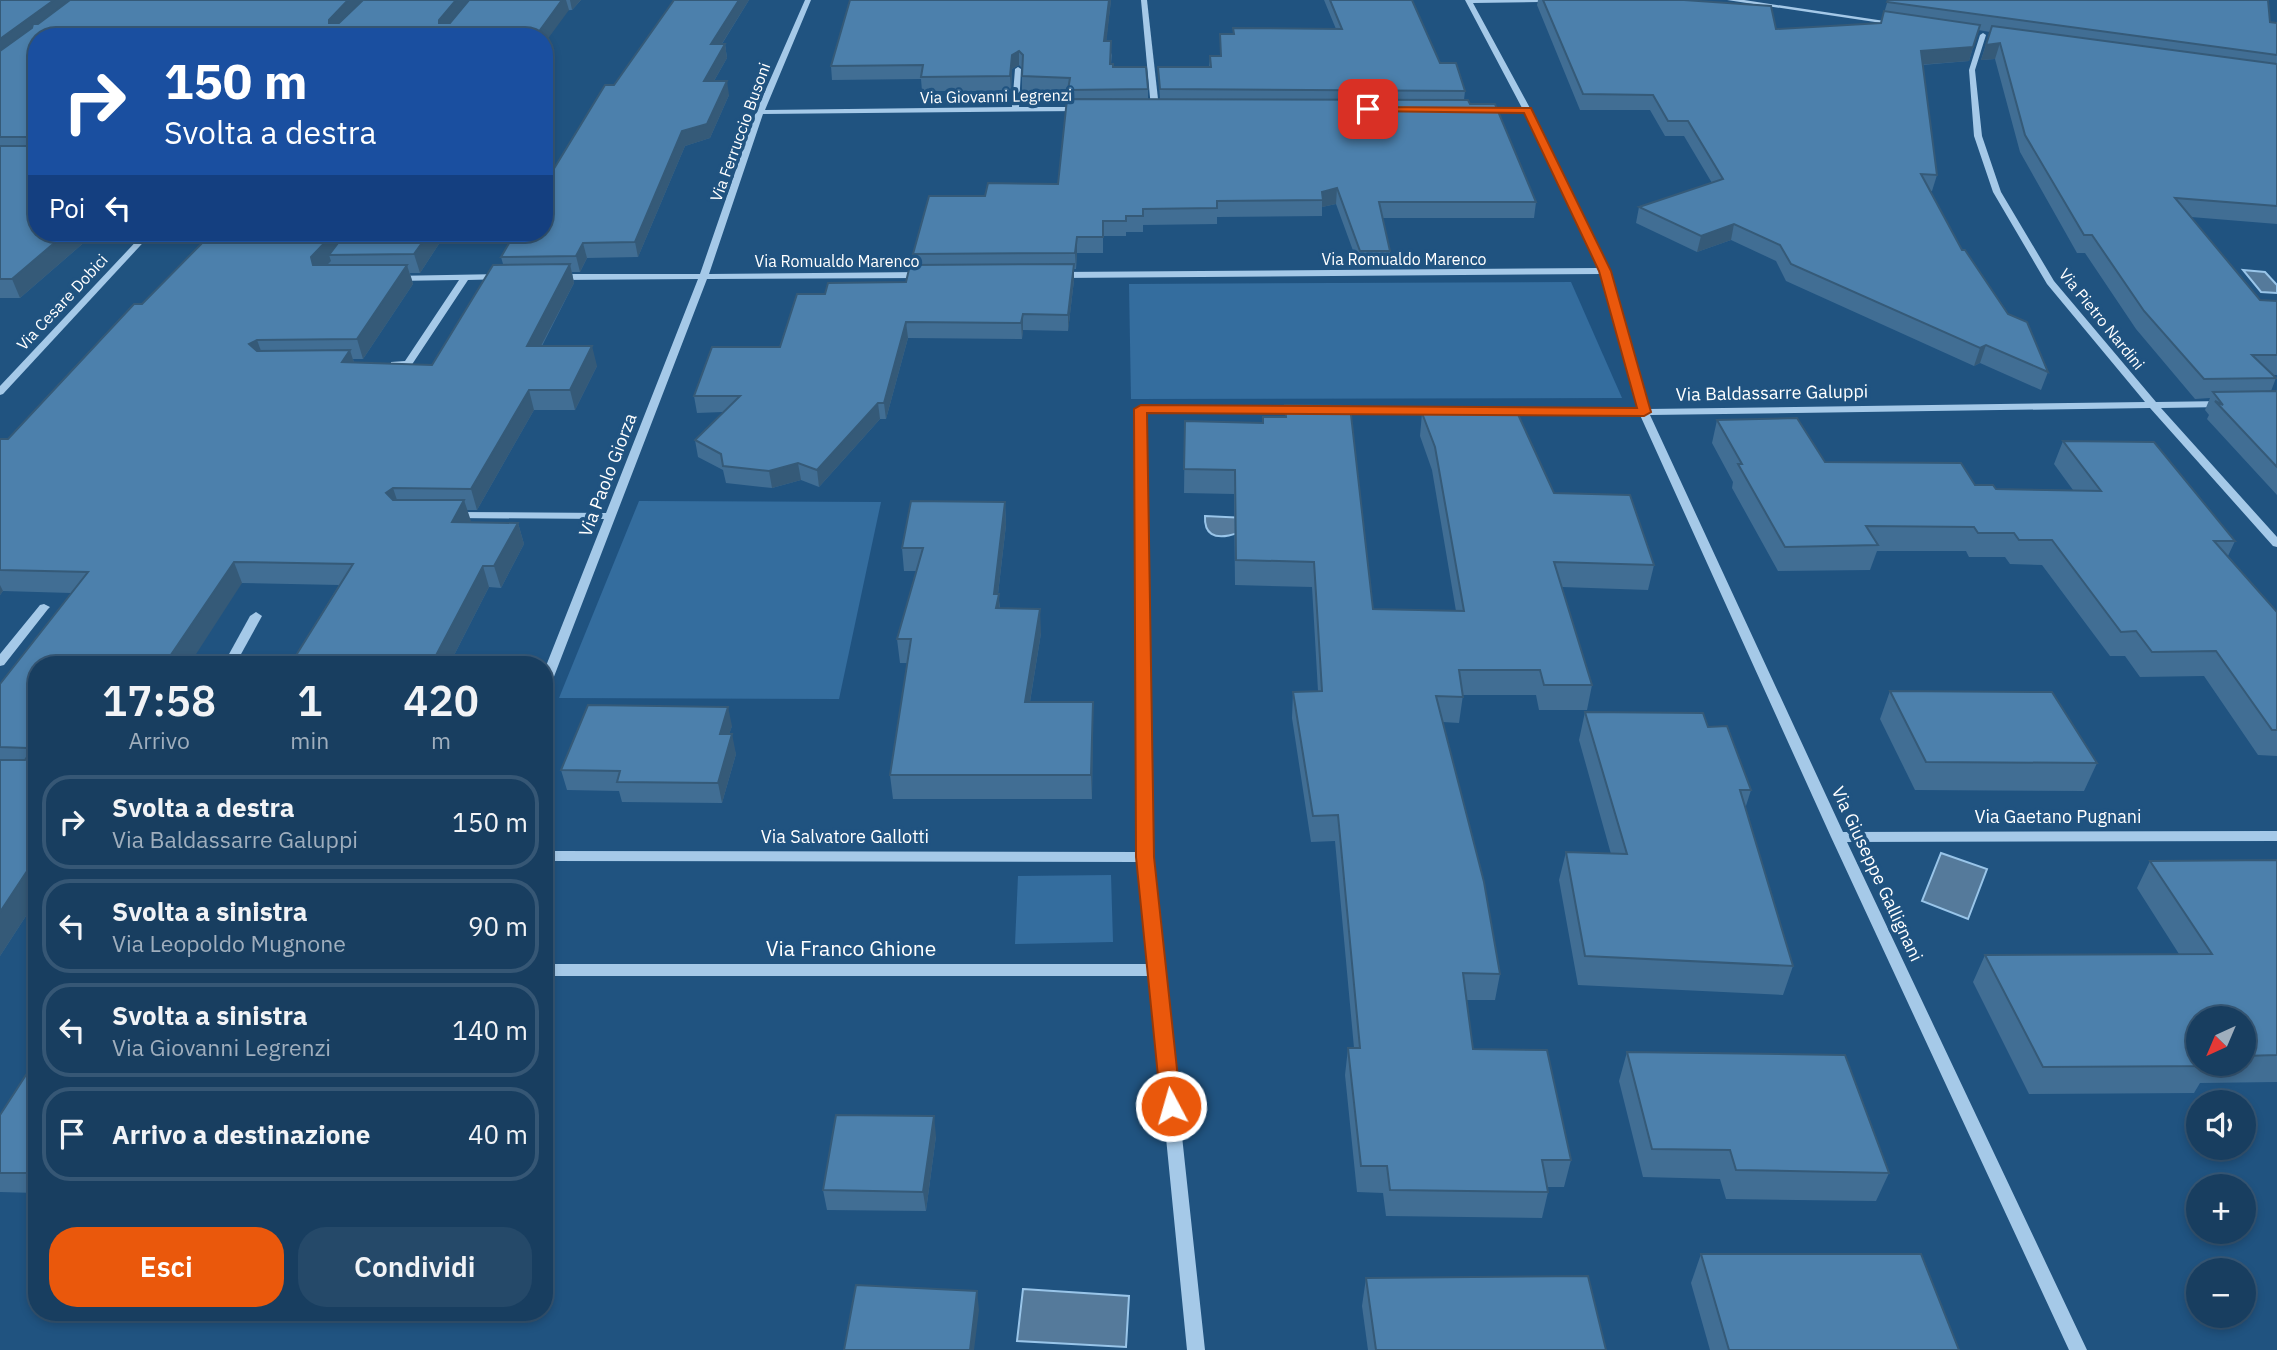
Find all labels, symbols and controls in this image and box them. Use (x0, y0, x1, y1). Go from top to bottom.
text: 150 m (164, 49, 308, 112)
icon: right (49, 56, 140, 147)
street label: Via Ferruccio Busoni (706, 60, 774, 204)
pin (1338, 79, 1398, 139)
street label: Via Giovanni Legrenzi (920, 85, 1072, 107)
icon: arrive (1349, 90, 1387, 128)
text: Svolta a destra (164, 111, 376, 153)
icon: left (99, 189, 137, 227)
text: Poi (49, 191, 85, 225)
street label: Via Romualdo Marenco (1321, 249, 1487, 269)
street label: Via Cesare Dobici (12, 250, 112, 354)
street label: Via Romualdo Marenco (754, 251, 920, 271)
street label: Via Pietro Nardini (2055, 264, 2149, 374)
street label: Via Baldassarre Galuppi (1676, 379, 1868, 406)
street label: Via Paolo Giorza (573, 409, 642, 540)
text: 17:58 (102, 673, 216, 728)
text: 1 (297, 673, 322, 728)
text: 420 (403, 673, 479, 728)
text: Arrivo (128, 725, 190, 755)
text: min (290, 725, 329, 755)
text: m (431, 725, 451, 755)
street label: Via Giuseppe Gallignani (1827, 783, 1928, 965)
text: Svolta a destra (112, 790, 294, 824)
icon: right (53, 803, 91, 841)
text: 150 m (452, 805, 528, 839)
street label: Via Gaetano Pugnani (1974, 805, 2142, 828)
text: Via Baldassarre Galuppi (112, 824, 358, 854)
street label: Via Salvatore Gallotti (761, 825, 929, 848)
text: Svolta a sinistra (112, 894, 308, 928)
icon: left (53, 907, 91, 945)
text: 90 m (468, 909, 528, 943)
text: Via Leopoldo Mugnone (112, 928, 346, 958)
street label: Via Franco Ghione (766, 934, 936, 962)
text: Svolta a sinistra (112, 998, 308, 1032)
north arrow (2186, 1006, 2256, 1076)
map controls (2186, 1006, 2256, 1328)
icon: left (53, 1011, 91, 1049)
text: 140 m (452, 1013, 528, 1047)
text: Via Giovanni Legrenzi (112, 1032, 331, 1062)
position arrow (1134, 1069, 1208, 1143)
button: sound (2186, 1090, 2256, 1160)
icon: arrive (53, 1115, 91, 1153)
text: Arrivo a destinazione (112, 1117, 370, 1151)
text: 40 m (468, 1117, 528, 1151)
button: + (2186, 1174, 2256, 1244)
button: Esci (49, 1227, 284, 1307)
button: Condividi (298, 1227, 532, 1307)
button: − (2186, 1258, 2256, 1328)

